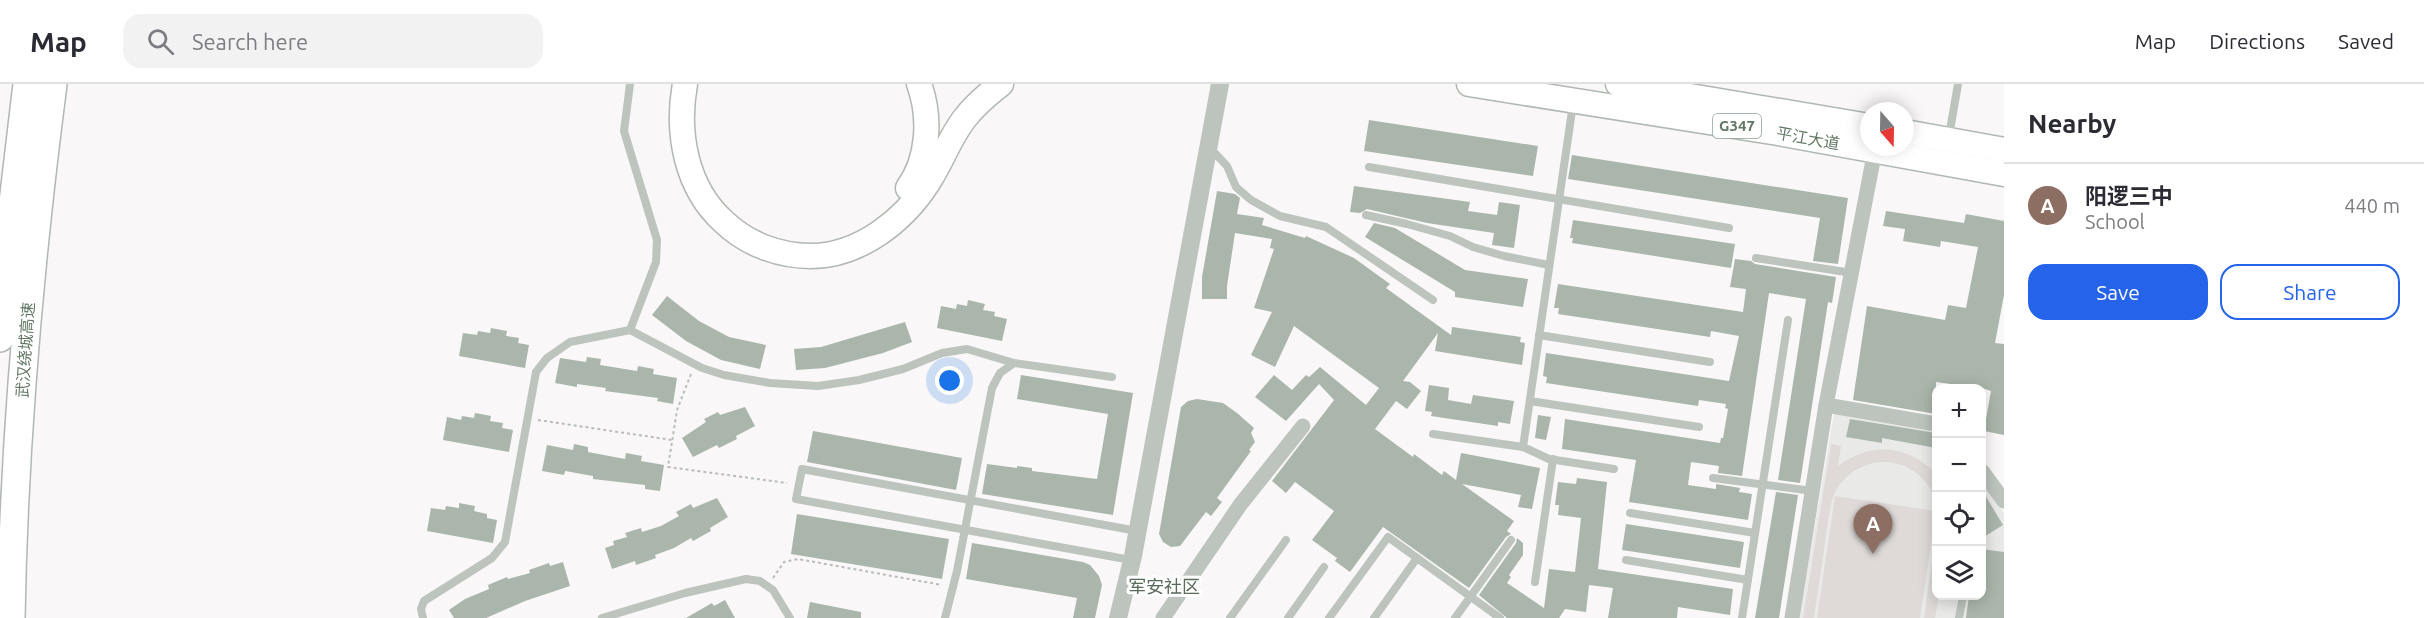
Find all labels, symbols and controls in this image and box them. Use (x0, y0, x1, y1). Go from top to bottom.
search box (123, 14, 543, 68)
icon: search (144, 25, 177, 58)
text: Map (30, 26, 87, 57)
text: Search here (192, 29, 308, 54)
text: Map (2135, 29, 2176, 53)
text: Directions (2209, 29, 2305, 53)
text: Saved (2338, 29, 2394, 53)
north arrow (1860, 102, 1914, 156)
text: Nearby (2028, 109, 2116, 138)
road number: G347 (1713, 114, 1761, 138)
street label: 平江大道 (1775, 124, 1841, 152)
text: 阳逻三中 (2085, 183, 2173, 208)
text: A (2040, 194, 2055, 217)
text: 440 m (2344, 194, 2400, 217)
text: School (2085, 210, 2145, 233)
button: Save (2028, 264, 2208, 320)
button: Share (2220, 264, 2400, 320)
street label: 武汉绕城高速 (13, 301, 37, 399)
your location (935, 366, 964, 395)
map controls (1932, 384, 1986, 600)
button: + (1932, 384, 1986, 438)
button: − (1932, 438, 1986, 492)
button: locate (1932, 492, 1986, 546)
pin: A (1854, 504, 1892, 554)
button: layers (1932, 546, 1986, 600)
district label: 军安社区 (1128, 576, 1200, 596)

